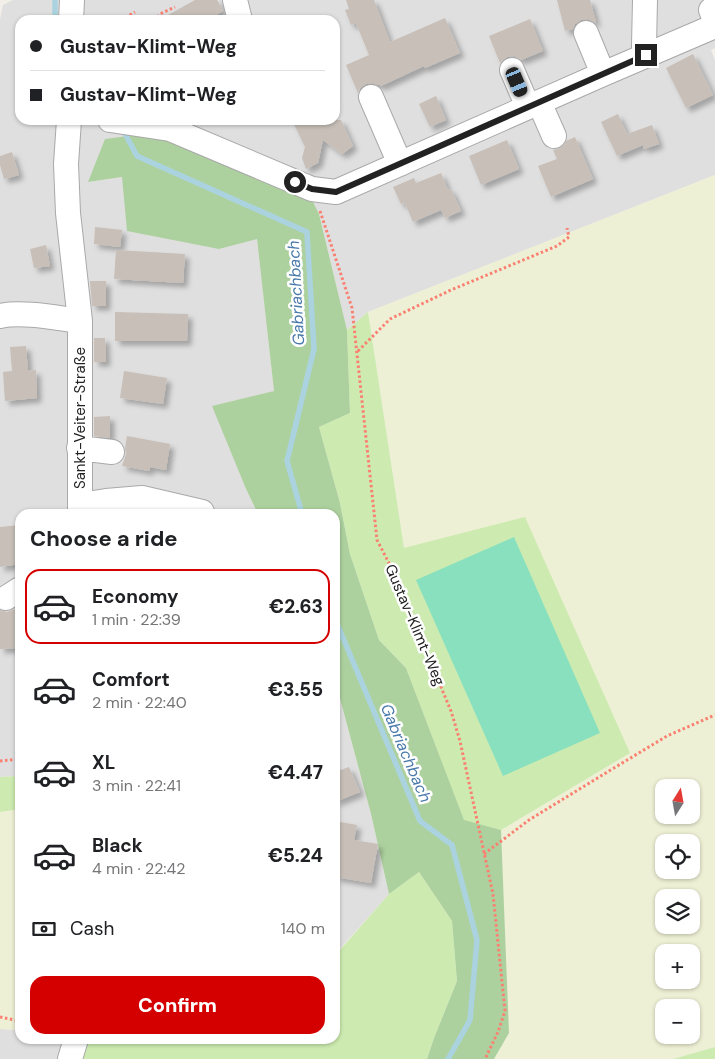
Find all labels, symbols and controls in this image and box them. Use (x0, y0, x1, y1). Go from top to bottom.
text: Gustav-Klimt-Weg (60, 34, 237, 59)
route end (635, 44, 657, 66)
car (504, 65, 529, 99)
text: Gustav-Klimt-Weg (60, 82, 237, 107)
route start (284, 171, 306, 193)
water label: Gabriachbach (283, 240, 309, 346)
street label: Sankt-Veiter-Straße (70, 347, 90, 489)
text: Choose a ride (30, 524, 178, 553)
street label: Gustav-Klimt-Weg (380, 561, 450, 689)
icon: car (32, 584, 77, 629)
text: Economy (92, 584, 179, 609)
text: €2.63 (269, 594, 323, 619)
text: 1 min · 22:39 (92, 609, 181, 630)
icon: car (32, 667, 77, 712)
text: Comfort (92, 667, 170, 692)
text: €3.55 (268, 677, 323, 702)
text: 2 min · 22:40 (92, 692, 187, 713)
water label: Gabriachbach (376, 701, 436, 805)
icon: car (32, 750, 77, 795)
text: XL (92, 750, 115, 775)
text: €4.47 (268, 760, 323, 785)
text: 3 min · 22:41 (92, 775, 181, 796)
north arrow (655, 779, 700, 824)
map controls (655, 779, 700, 1044)
icon: car (32, 833, 77, 878)
text: Black (92, 833, 143, 858)
button: locate (655, 834, 700, 879)
text: €5.24 (268, 843, 323, 868)
text: 4 min · 22:42 (92, 858, 186, 879)
button: layers (655, 889, 700, 934)
icon: cash (30, 915, 58, 943)
text: Cash (70, 916, 114, 941)
text: 140 m (281, 918, 325, 939)
button: + (655, 944, 700, 989)
button: Confirm (30, 976, 325, 1034)
button: − (655, 999, 700, 1044)

